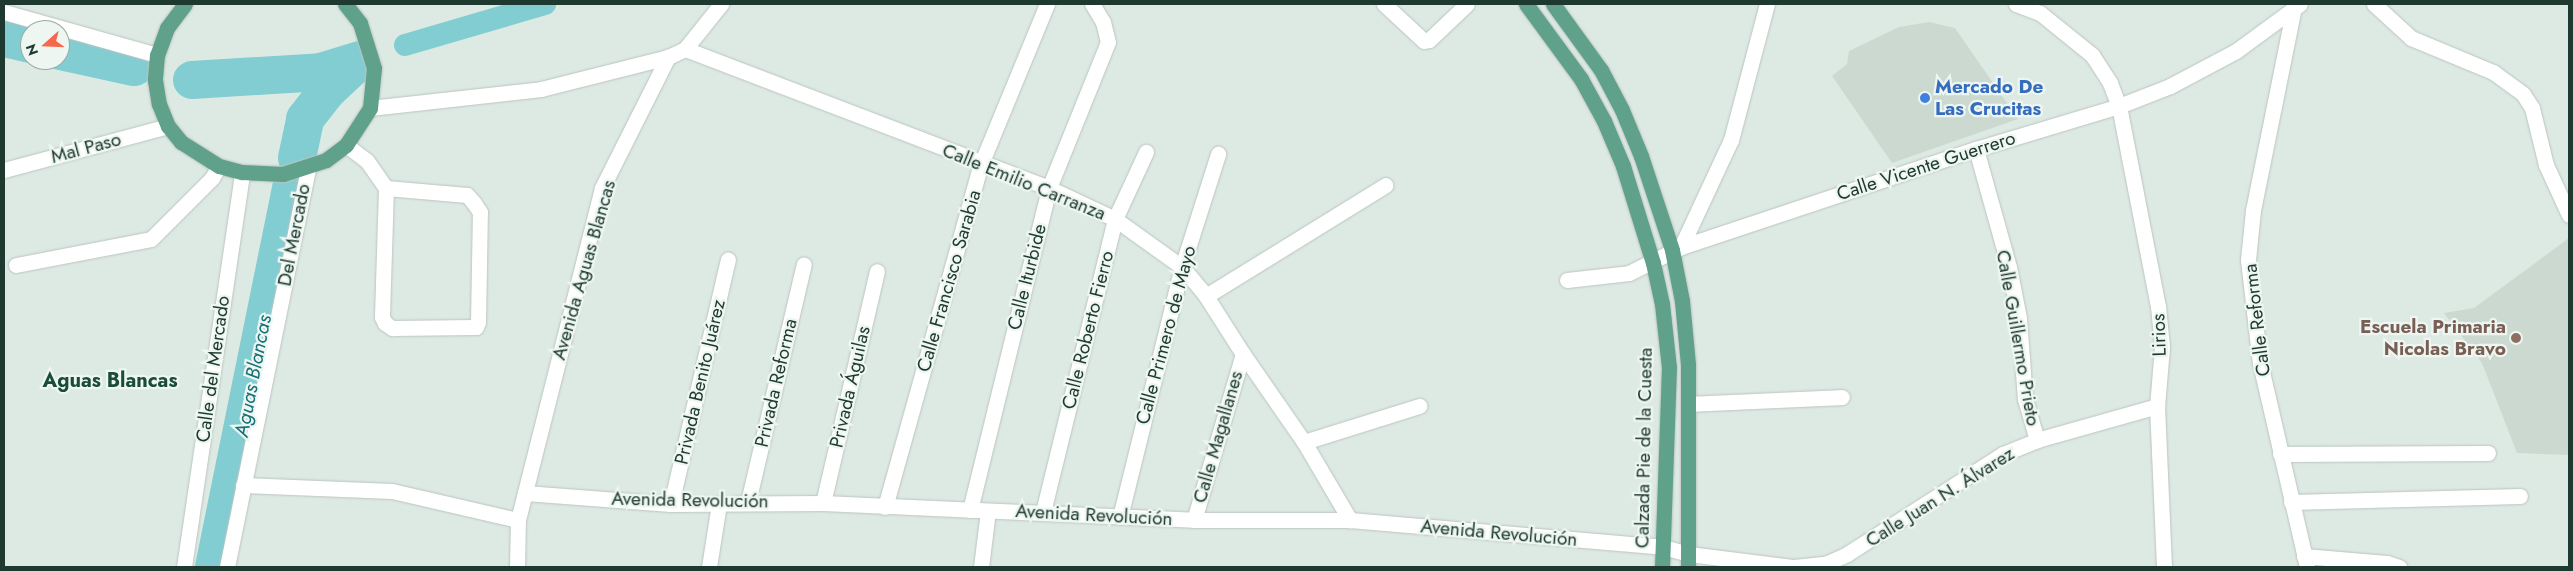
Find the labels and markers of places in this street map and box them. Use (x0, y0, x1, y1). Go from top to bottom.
place label: Mercado De Las Crucitas (1935, 76, 2043, 120)
marker: Mercado De Las Crucitas (1919, 92, 1931, 104)
place label: Escuela Primaria Nicolas Bravo (2360, 316, 2506, 360)
marker: Escuela Primaria Nicolas Bravo (2510, 332, 2522, 344)

